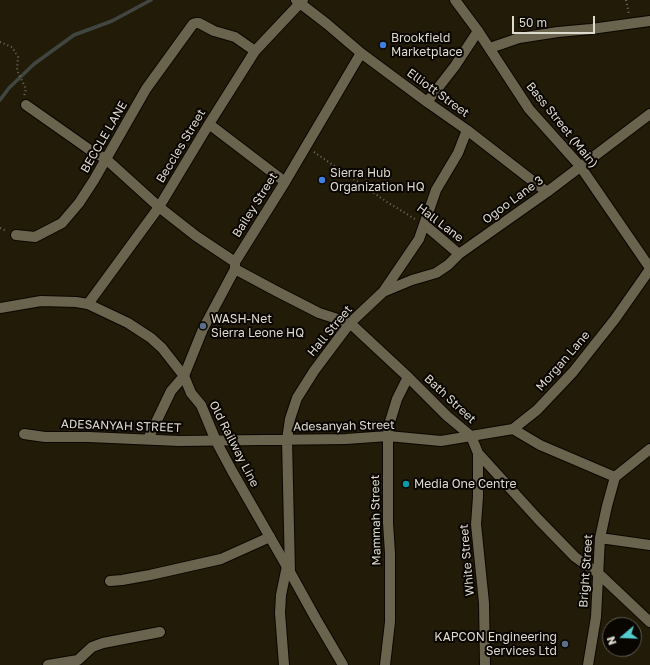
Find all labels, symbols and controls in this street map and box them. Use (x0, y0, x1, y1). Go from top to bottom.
scale bar (514, 8, 597, 34)
text: 50 m (519, 15, 547, 30)
place label: Brookfield Marketplace (391, 31, 463, 59)
marker: Brookfield Marketplace (378, 40, 388, 50)
street label: Elliott Street (404, 66, 472, 120)
street label: Bass Street (Main) (523, 79, 601, 171)
street label: BECCLE LANE (78, 99, 130, 175)
street label: Beccles Street (153, 106, 209, 186)
place label: Sierra Hub Organization HQ (330, 166, 425, 194)
street label: Bailey Street (229, 170, 281, 240)
street label: Ogoo Lane 3 (480, 173, 546, 227)
marker: Sierra Hub Organization HQ (317, 175, 327, 185)
street label: Hall Lane (414, 201, 466, 245)
street label: Hall Street (305, 303, 355, 359)
place label: WASH-Net Sierra Leone HQ (211, 312, 304, 340)
marker: WASH-Net Sierra Leone HQ (198, 321, 208, 331)
street label: Morgan Lane (533, 328, 593, 394)
street label: Bath Street (421, 371, 479, 427)
street label: Old Railway Line (206, 398, 262, 490)
street label: ADESANYAH STREET (61, 417, 181, 435)
street label: Adesanyah Street (293, 418, 395, 434)
street label: Mammah Street (368, 474, 384, 566)
place label: Media One Centre (414, 477, 517, 491)
marker: Media One Centre (401, 479, 411, 489)
street label: White Street (457, 523, 477, 597)
street label: Bright Street (576, 534, 596, 608)
north arrow (602, 617, 642, 657)
place label: KAPCON Engineering Services Ltd (434, 630, 557, 658)
text: N (604, 635, 619, 647)
marker: KAPCON Engineering Services Ltd (560, 639, 570, 649)

